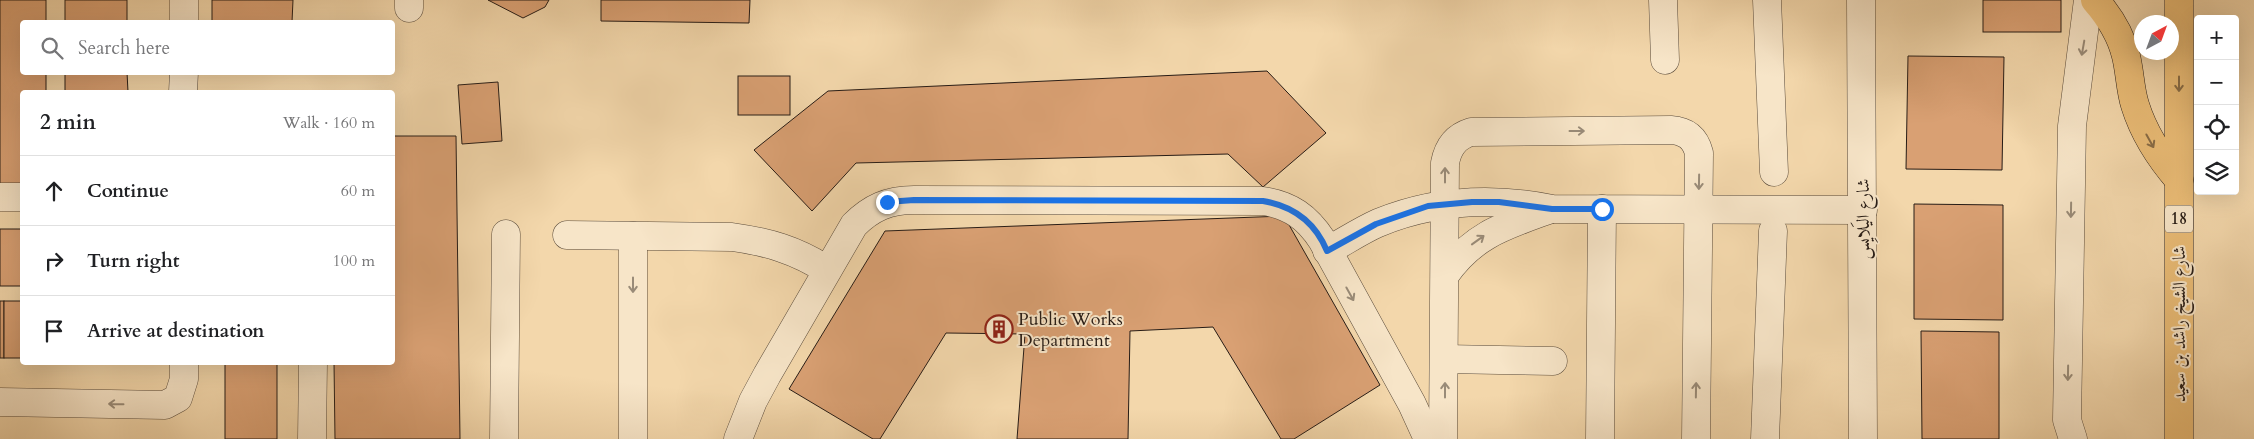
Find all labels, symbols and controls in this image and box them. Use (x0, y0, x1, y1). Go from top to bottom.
north arrow (2134, 15, 2179, 60)
map controls (2194, 15, 2239, 195)
button: + (2194, 15, 2239, 60)
search box (20, 20, 395, 75)
icon: search (38, 34, 66, 62)
text: Search here (78, 35, 170, 61)
one-way arrow (2077, 40, 2087, 56)
button: − (2194, 60, 2239, 105)
one-way arrow (2174, 75, 2184, 91)
button: locate (2194, 105, 2239, 150)
text: 2 min (40, 108, 96, 137)
text: Walk · 160 m (283, 112, 375, 134)
one-way arrow (1569, 126, 1585, 136)
one-way arrow (2145, 133, 2155, 148)
button: layers (2194, 150, 2239, 195)
one-way arrow (1440, 168, 1450, 184)
one-way arrow (1694, 174, 1704, 190)
icon: ahead (40, 177, 68, 205)
text: Continue (87, 178, 169, 204)
street label: شارع اليَلايِس (1850, 178, 1878, 260)
text: 60 m (341, 180, 375, 202)
route end (876, 191, 899, 214)
route start (1591, 198, 1614, 221)
one-way arrow (2066, 202, 2076, 218)
road number: 18 (2165, 205, 2193, 232)
one-way arrow (1471, 235, 1485, 245)
street label: شارع الشيخ راشد بن سعيد (2167, 246, 2195, 402)
icon: right (40, 247, 68, 275)
text: Turn right (87, 248, 179, 274)
text: 100 m (333, 250, 375, 272)
one-way arrow (628, 276, 638, 293)
one-way arrow (1346, 286, 1356, 300)
place label: Public Works Department (1018, 307, 1123, 353)
building icon: Public Works Department (984, 314, 1014, 344)
icon: arrive (40, 317, 68, 345)
text: Arrive at destination (87, 318, 264, 344)
one-way arrow (2063, 364, 2072, 380)
one-way arrow (1440, 383, 1450, 399)
one-way arrow (1691, 383, 1701, 399)
one-way arrow (108, 399, 124, 409)

